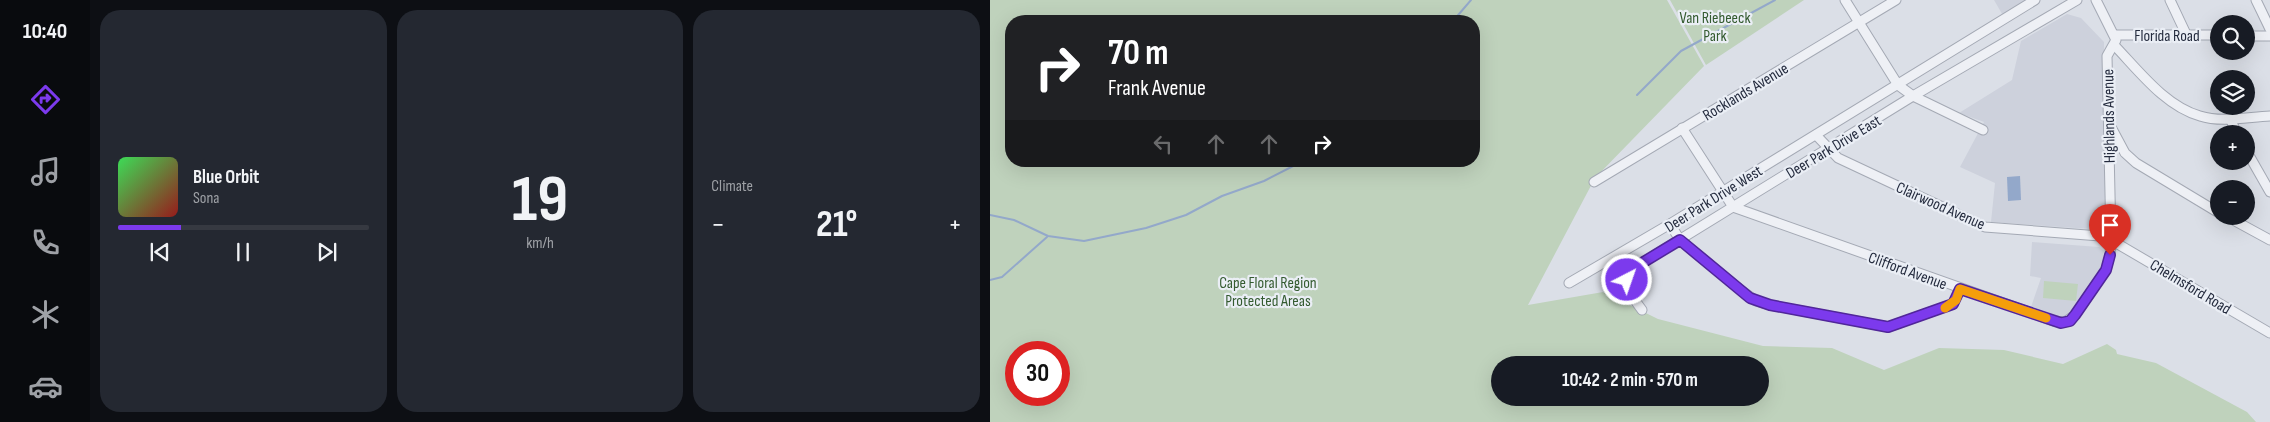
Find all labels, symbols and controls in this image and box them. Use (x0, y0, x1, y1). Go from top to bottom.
park label: Van Riebeeck Park (1679, 9, 1751, 46)
map controls (2210, 15, 2255, 225)
button: search (2210, 15, 2255, 60)
text: 10:40 (23, 18, 67, 45)
street label: Florida Road (2134, 27, 2200, 46)
text: 70 m (1108, 32, 1168, 75)
icon: right (1025, 35, 1090, 100)
street label: Rocklands Avenue (1700, 59, 1792, 125)
street label: Highlands Avenue (2099, 69, 2120, 163)
button: layers (2210, 70, 2255, 115)
text: Frank Avenue (1108, 75, 1206, 102)
icon: directions (28, 82, 63, 117)
street label: Deer Park Drive East (1783, 111, 1885, 183)
button: + (2210, 125, 2255, 170)
icon: left (1149, 130, 1177, 158)
icon: ahead (1202, 130, 1230, 158)
icon: ahead (1255, 130, 1283, 158)
icon: right (1308, 130, 1336, 158)
icon: music (28, 154, 63, 189)
text: 19 (512, 162, 568, 240)
street label: Deer Park Drive West (1661, 162, 1766, 237)
text: Blue Orbit (193, 166, 259, 189)
text: Climate (711, 177, 753, 196)
street label: Clairwood Avenue (1893, 178, 1988, 234)
button: − (2210, 180, 2255, 225)
text: Sona (193, 189, 220, 208)
text: 21° (816, 202, 857, 247)
pin (2089, 204, 2131, 255)
text: − (711, 208, 725, 241)
text: + (948, 208, 962, 241)
icon: arrive (2096, 211, 2124, 239)
icon: phone (28, 225, 63, 260)
text: km/h (526, 234, 554, 253)
icon: previous (146, 238, 174, 266)
icon: pause (229, 238, 257, 266)
icon: next (313, 238, 341, 266)
street label: Clifford Avenue (1866, 248, 1949, 294)
position arrow (1600, 253, 1652, 305)
street label: Chelmsford Road (2146, 256, 2234, 319)
park label: Cape Floral Region Protected Areas (1219, 274, 1317, 311)
icon: climate (28, 297, 63, 332)
speed limit sign: 30 (1005, 341, 1070, 406)
icon: car (28, 369, 63, 404)
text: 10:42 · 2 min · 570 m (1562, 369, 1698, 392)

